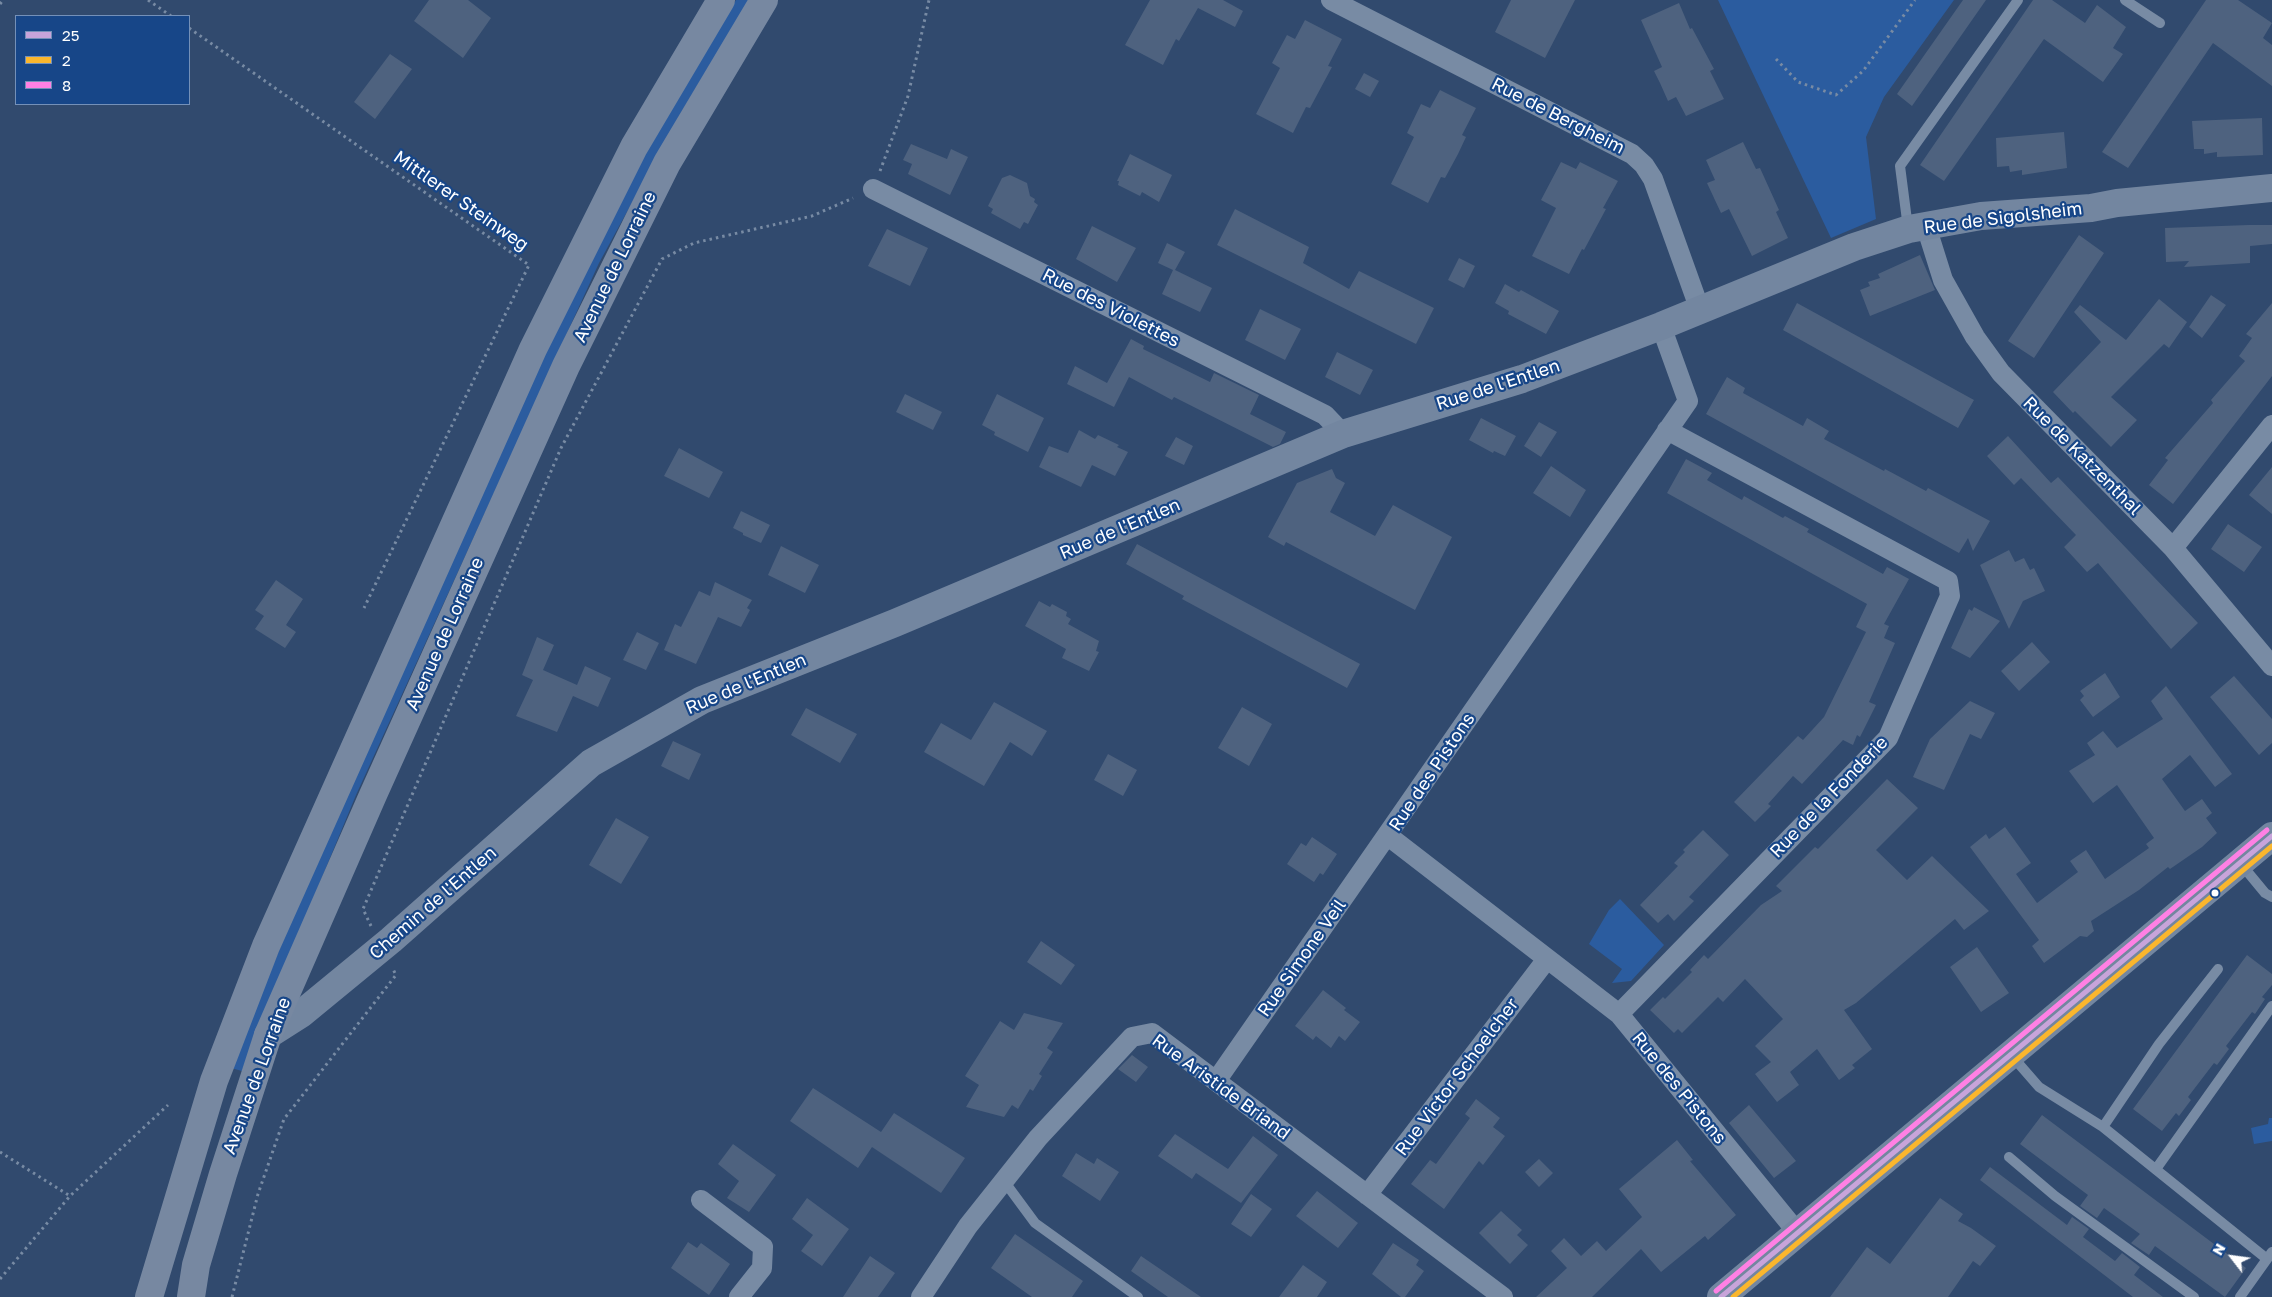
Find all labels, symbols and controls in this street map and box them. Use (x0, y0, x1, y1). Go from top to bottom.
legend (15, 15, 190, 105)
text: 25 (62, 26, 79, 44)
text: 2 (62, 51, 71, 69)
street label: Rue de Bergheim (1488, 73, 1628, 159)
text: 8 (62, 76, 71, 94)
street label: Mittlerer Steinweg (389, 146, 533, 256)
street label: Avenue de Lorraine (569, 188, 661, 346)
street label: Rue de Sigolsheim (1923, 198, 2083, 238)
street label: Rue des Violettes (1039, 264, 1183, 352)
street label: Rue de l'Entlen (1433, 355, 1563, 415)
street label: Rue de Katzenthal (2018, 392, 2146, 520)
street label: Rue de l'Entlen (1056, 494, 1184, 564)
street label: Avenue de Lorraine (402, 554, 488, 714)
street label: Rue de l'Entlen (682, 649, 810, 719)
street label: Rue des Pistons (1384, 709, 1480, 835)
street label: Rue de la Fonderie (1766, 732, 1892, 862)
street label: Chemin de l'Entlen (365, 842, 501, 964)
unlabelled marker (2210, 888, 2220, 898)
street label: Rue Simone Veil (1253, 895, 1351, 1021)
street label: Rue Victor Schoelcher (1391, 994, 1523, 1160)
street label: Avenue de Lorraine (219, 995, 295, 1157)
street label: Rue des Pistons (1627, 1028, 1731, 1148)
street label: Rue Aristide Briand (1148, 1030, 1294, 1144)
north arrow (2207, 1232, 2257, 1282)
text: N (2209, 1240, 2229, 1258)

